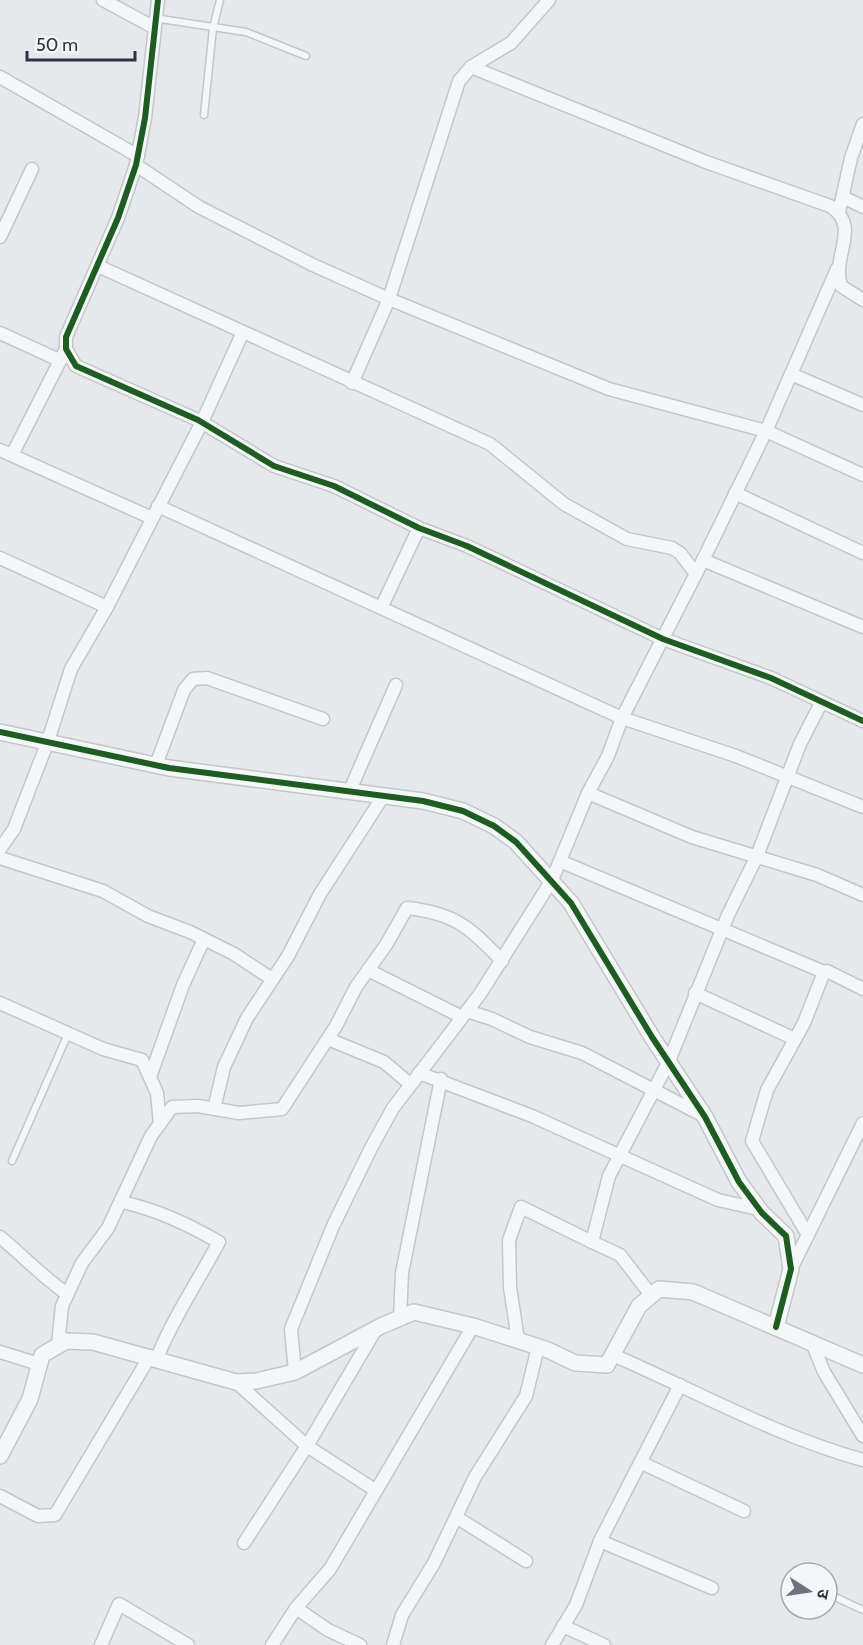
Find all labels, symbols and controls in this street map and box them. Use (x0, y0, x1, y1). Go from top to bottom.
scale bar (27, 24, 135, 62)
text: 50 m (36, 34, 78, 56)
north arrow (779, 1561, 839, 1621)
text: उ (813, 1587, 833, 1601)

